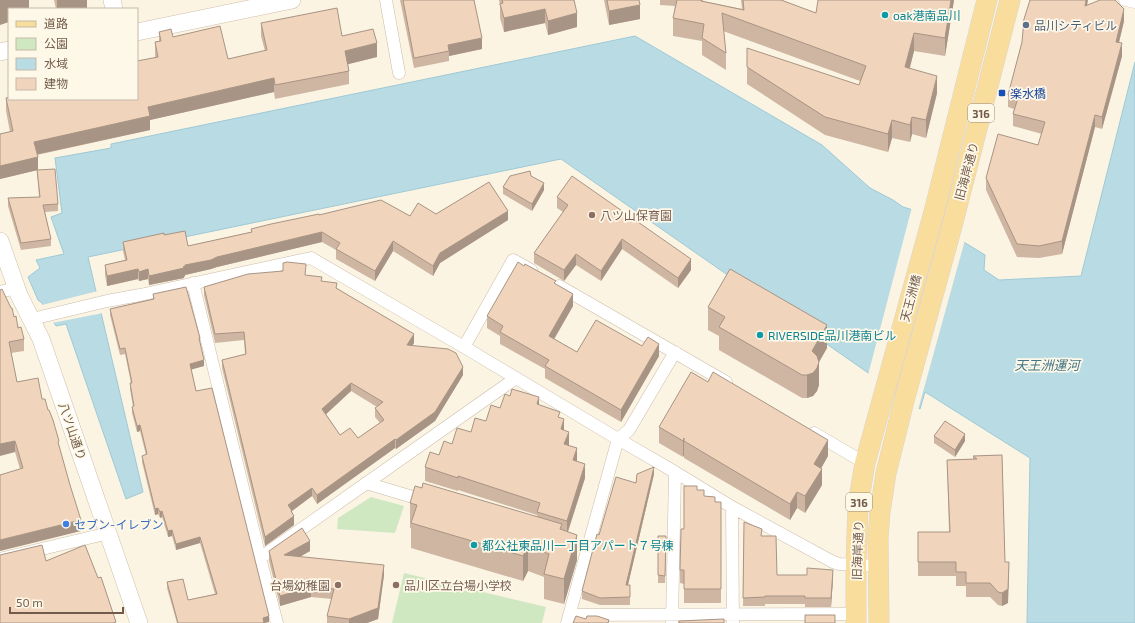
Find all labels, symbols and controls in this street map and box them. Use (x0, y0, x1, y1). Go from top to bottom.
legend (8, 8, 138, 100)
place label: oak港南品川 (893, 8, 961, 22)
marker: oak港南品川 (880, 10, 890, 20)
text: 道路 (44, 16, 68, 30)
place label: 品川シティビル (1034, 18, 1117, 32)
marker: 品川シティビル (1021, 20, 1031, 30)
text: 公園 (44, 36, 68, 50)
text: 水域 (44, 56, 68, 70)
text: 建物 (44, 76, 68, 90)
place label: 楽水橋 (1010, 86, 1046, 100)
marker: 楽水橋 (997, 88, 1007, 98)
road number: 316 (968, 104, 994, 122)
street label: 旧海岸通り (951, 140, 981, 202)
place label: 八ツ山保育園 (600, 208, 672, 222)
marker: 八ツ山保育園 (587, 210, 597, 220)
street label: 天王洲橋 (897, 273, 923, 323)
place label: RIVERSIDE品川港南ビル (768, 328, 897, 342)
marker: RIVERSIDE品川港南ビル (755, 330, 765, 340)
water label: 天王洲運河 (1014, 357, 1082, 373)
street label: 八ツ山通り (57, 400, 89, 462)
road number: 316 (846, 493, 872, 511)
place label: セブン-イレブン (74, 517, 163, 531)
marker: セブン-イレブン (61, 519, 71, 529)
street label: 旧海岸通り (849, 520, 865, 580)
place label: 都公社東品川一丁目アパート７号棟 (482, 538, 674, 552)
marker: 都公社東品川一丁目アパート７号棟 (469, 540, 479, 550)
place label: 台場幼稚園 (270, 578, 330, 592)
place label: 品川区立台場小学校 (404, 578, 512, 592)
marker: 台場幼稚園 (333, 580, 343, 590)
marker: 品川区立台場小学校 (391, 580, 401, 590)
scale bar (10, 589, 123, 615)
text: 50 m (16, 595, 43, 609)

